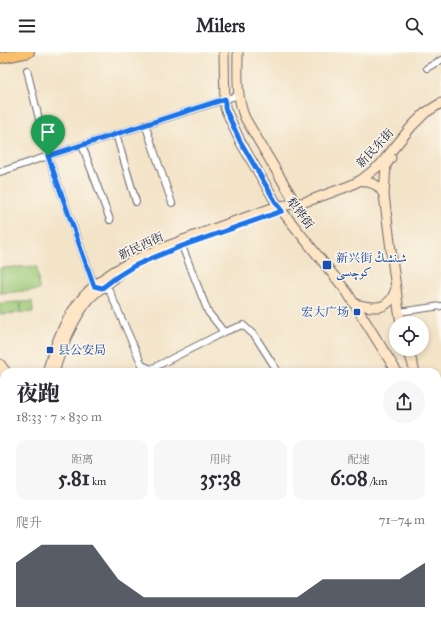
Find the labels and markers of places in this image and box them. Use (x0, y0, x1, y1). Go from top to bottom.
pin (31, 115, 65, 156)
place label: 新兴街 شىنشىڭ كوچىسى (336, 250, 407, 281)
marker: 新兴街 شىنشىڭ كوچىسى (321, 259, 333, 271)
place label: 宏大广场 (301, 305, 349, 319)
marker: 宏大广场 (352, 307, 362, 317)
place label: 县公安局 (58, 343, 106, 357)
marker: 县公安局 (45, 345, 55, 355)

